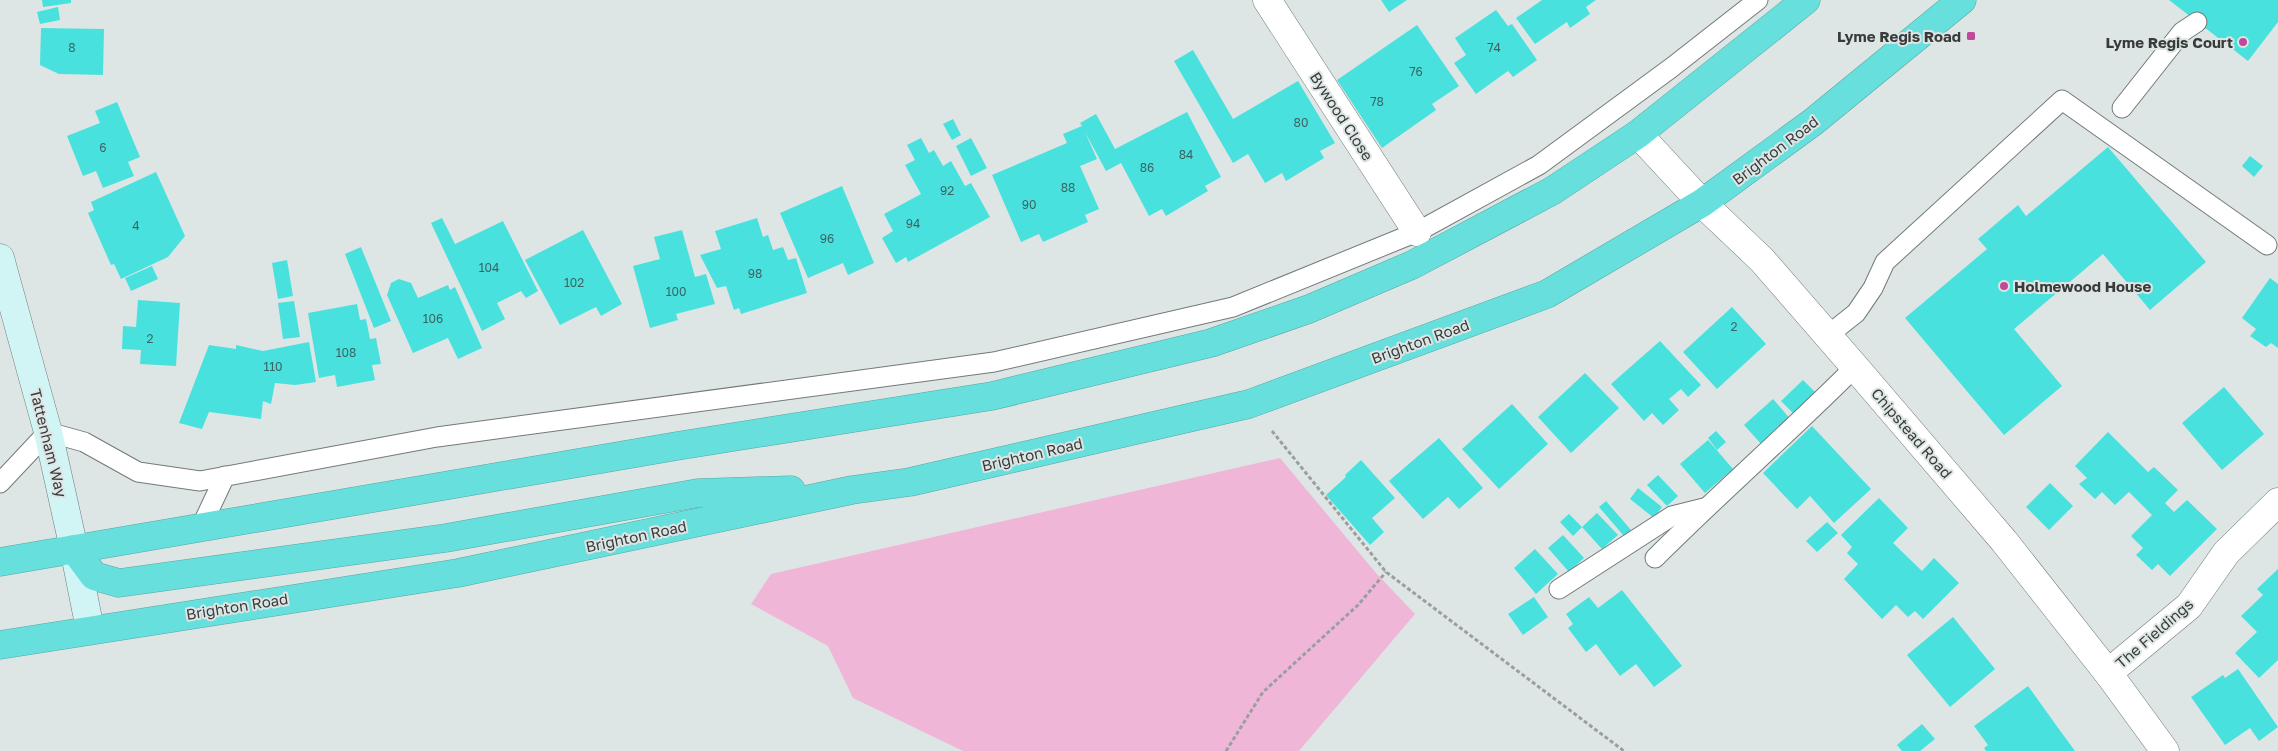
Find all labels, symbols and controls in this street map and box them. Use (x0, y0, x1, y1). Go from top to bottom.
place label: Lyme Regis Road (1837, 27, 1961, 45)
marker: Lyme Regis Road (1965, 30, 1977, 42)
place label: Lyme Regis Court (2106, 33, 2233, 51)
marker: Lyme Regis Court (2237, 36, 2249, 48)
house number: 8 (68, 40, 76, 55)
house number: 74 (1487, 40, 1501, 55)
house number: 76 (1409, 64, 1423, 79)
street label: Bywood Close (1307, 68, 1378, 164)
house number: 78 (1370, 94, 1384, 109)
street label: Brighton Road (1728, 112, 1822, 188)
house number: 80 (1294, 115, 1308, 130)
house number: 6 (99, 140, 107, 155)
house number: 84 (1179, 147, 1193, 162)
house number: 86 (1140, 160, 1154, 175)
house number: 88 (1061, 180, 1075, 195)
house number: 92 (940, 183, 954, 198)
house number: 90 (1022, 197, 1036, 212)
house number: 94 (906, 216, 920, 231)
house number: 4 (132, 218, 140, 233)
house number: 96 (820, 231, 834, 246)
house number: 104 (479, 260, 499, 275)
house number: 98 (748, 266, 762, 281)
house number: 102 (564, 275, 584, 290)
place label: Holmewood House (2014, 277, 2151, 295)
marker: Holmewood House (1998, 280, 2010, 292)
house number: 100 (666, 284, 686, 299)
house number: 106 (423, 311, 443, 326)
street label: Brighton Road (1369, 315, 1471, 367)
house number: 2 (1731, 319, 1738, 334)
house number: 2 (147, 331, 154, 346)
house number: 108 (336, 345, 356, 360)
house number: 110 (263, 359, 283, 374)
street label: Chipstead Road (1868, 384, 1956, 482)
street label: Tattenham Way (27, 387, 71, 500)
street label: Brighton Road (980, 434, 1084, 474)
street label: Brighton Road (584, 516, 688, 556)
street label: Brighton Road (185, 589, 289, 623)
street label: The Fieldings (2112, 594, 2197, 672)

